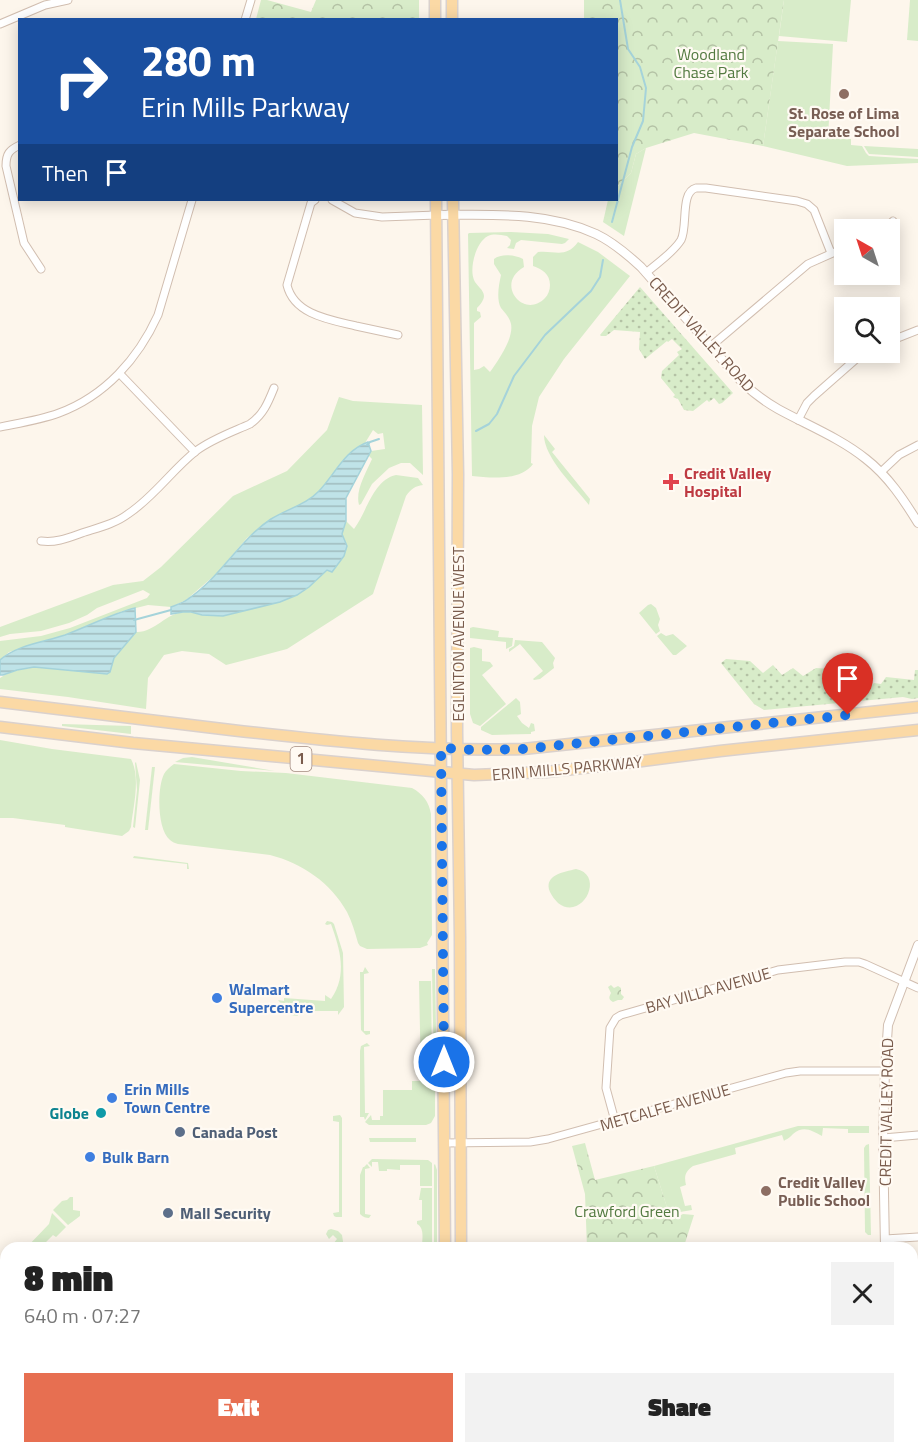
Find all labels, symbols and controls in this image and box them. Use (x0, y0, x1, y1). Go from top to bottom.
text: 280 m (141, 28, 256, 92)
icon: right (42, 42, 120, 120)
park label: Woodland Chase Park (674, 42, 749, 84)
text: Erin Mills Parkway (141, 86, 350, 127)
marker: St. Rose of Lima Separate School (837, 87, 851, 101)
place label: St. Rose of Lima Separate School (788, 101, 900, 143)
text: Then (42, 156, 88, 190)
icon: arrive (100, 156, 133, 189)
north arrow (834, 219, 900, 285)
map controls (834, 219, 900, 363)
street label: CREDIT VALLEY ROAD (643, 271, 761, 397)
button: search (834, 297, 900, 363)
place label: Credit Valley Hospital (684, 461, 771, 503)
marker: Credit Valley Hospital (662, 473, 680, 491)
street label: EGLINTON AVENUE WEST (446, 546, 470, 721)
pin (822, 653, 873, 715)
icon: arrive (831, 662, 864, 695)
road number: 1 (290, 747, 312, 771)
street label: ERIN MILLS PARKWAY (491, 749, 643, 787)
street label: BAY VILLA AVENUE (642, 961, 774, 1019)
place label: Walmart Supercentre (229, 977, 313, 1019)
marker: Walmart Supercentre (210, 991, 224, 1005)
position arrow (412, 1030, 476, 1094)
street label: CREDIT VALLEY ROAD (873, 1038, 899, 1186)
place label: Erin Mills Town Centre (124, 1077, 210, 1119)
street label: METCALFE AVENUE (597, 1077, 733, 1137)
marker: Erin Mills Town Centre (105, 1091, 119, 1105)
place label: Globe (50, 1101, 89, 1125)
marker: Globe (94, 1106, 108, 1120)
place label: Canada Post (192, 1120, 278, 1144)
marker: Canada Post (173, 1125, 187, 1139)
place label: Bulk Barn (102, 1145, 169, 1169)
marker: Bulk Barn (83, 1150, 97, 1164)
place label: Credit Valley Public School (778, 1170, 870, 1212)
marker: Credit Valley Public School (759, 1184, 773, 1198)
park label: Crawford Green (574, 1199, 680, 1223)
place label: Mall Security (180, 1201, 271, 1225)
marker: Mall Security (161, 1206, 175, 1220)
text: 8 min (24, 1250, 113, 1305)
button: close (831, 1262, 894, 1325)
text: 640 m · 07:27 (24, 1300, 141, 1331)
button: Exit (24, 1373, 453, 1442)
button: Share (465, 1373, 894, 1442)

